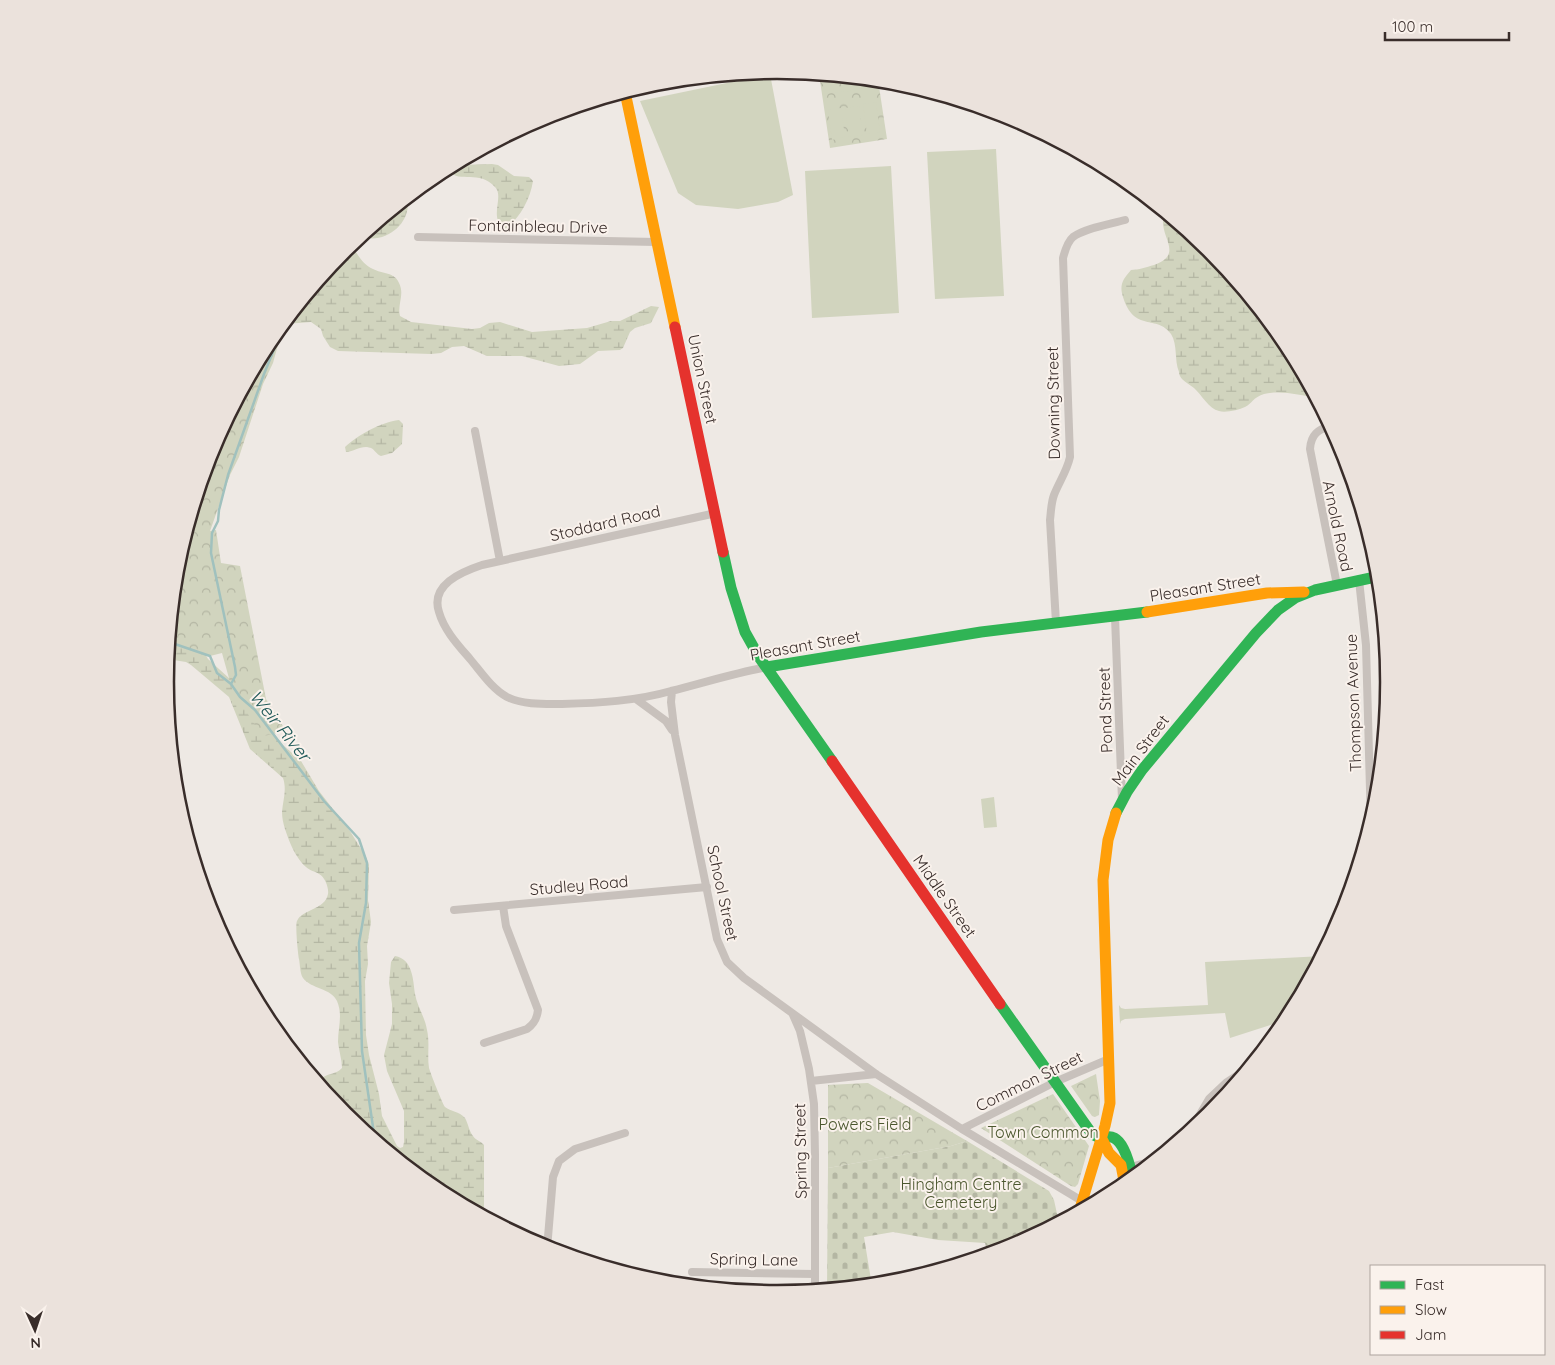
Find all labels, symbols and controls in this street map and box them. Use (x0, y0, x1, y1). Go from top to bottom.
scale bar (1385, 10, 1509, 42)
text: 100 m (1392, 17, 1433, 36)
street label: Fontainbleau Drive (468, 215, 608, 237)
street label: Union Street (684, 332, 722, 426)
street label: Downing Street (1042, 346, 1064, 460)
street label: Arnold Road (1319, 479, 1357, 573)
street label: Stoddard Road (548, 501, 662, 545)
street label: Pleasant Street (1148, 568, 1262, 606)
street label: Pleasant Street (748, 625, 862, 665)
street label: Thompson Avenue (1341, 634, 1365, 772)
street label: Pond Street (1094, 667, 1116, 753)
water label: Weir River (245, 685, 318, 768)
street label: Main Street (1107, 711, 1173, 789)
street label: School Street (703, 843, 743, 943)
street label: Middle Street (909, 851, 981, 941)
street label: Studley Road (529, 871, 629, 899)
street label: Common Street (972, 1047, 1086, 1115)
street label: Spring Street (789, 1103, 811, 1199)
park label: Powers Field (819, 1114, 911, 1134)
park label: Town Common (987, 1122, 1099, 1142)
park label: Hingham Centre Cemetery (901, 1174, 1021, 1212)
street label: Spring Lane (710, 1248, 798, 1270)
legend (1370, 1265, 1545, 1355)
text: Fast (1415, 1275, 1444, 1294)
text: Slow (1415, 1300, 1447, 1319)
north arrow (10, 1305, 60, 1355)
text: Jam (1415, 1325, 1446, 1344)
text: N (30, 1334, 41, 1352)

